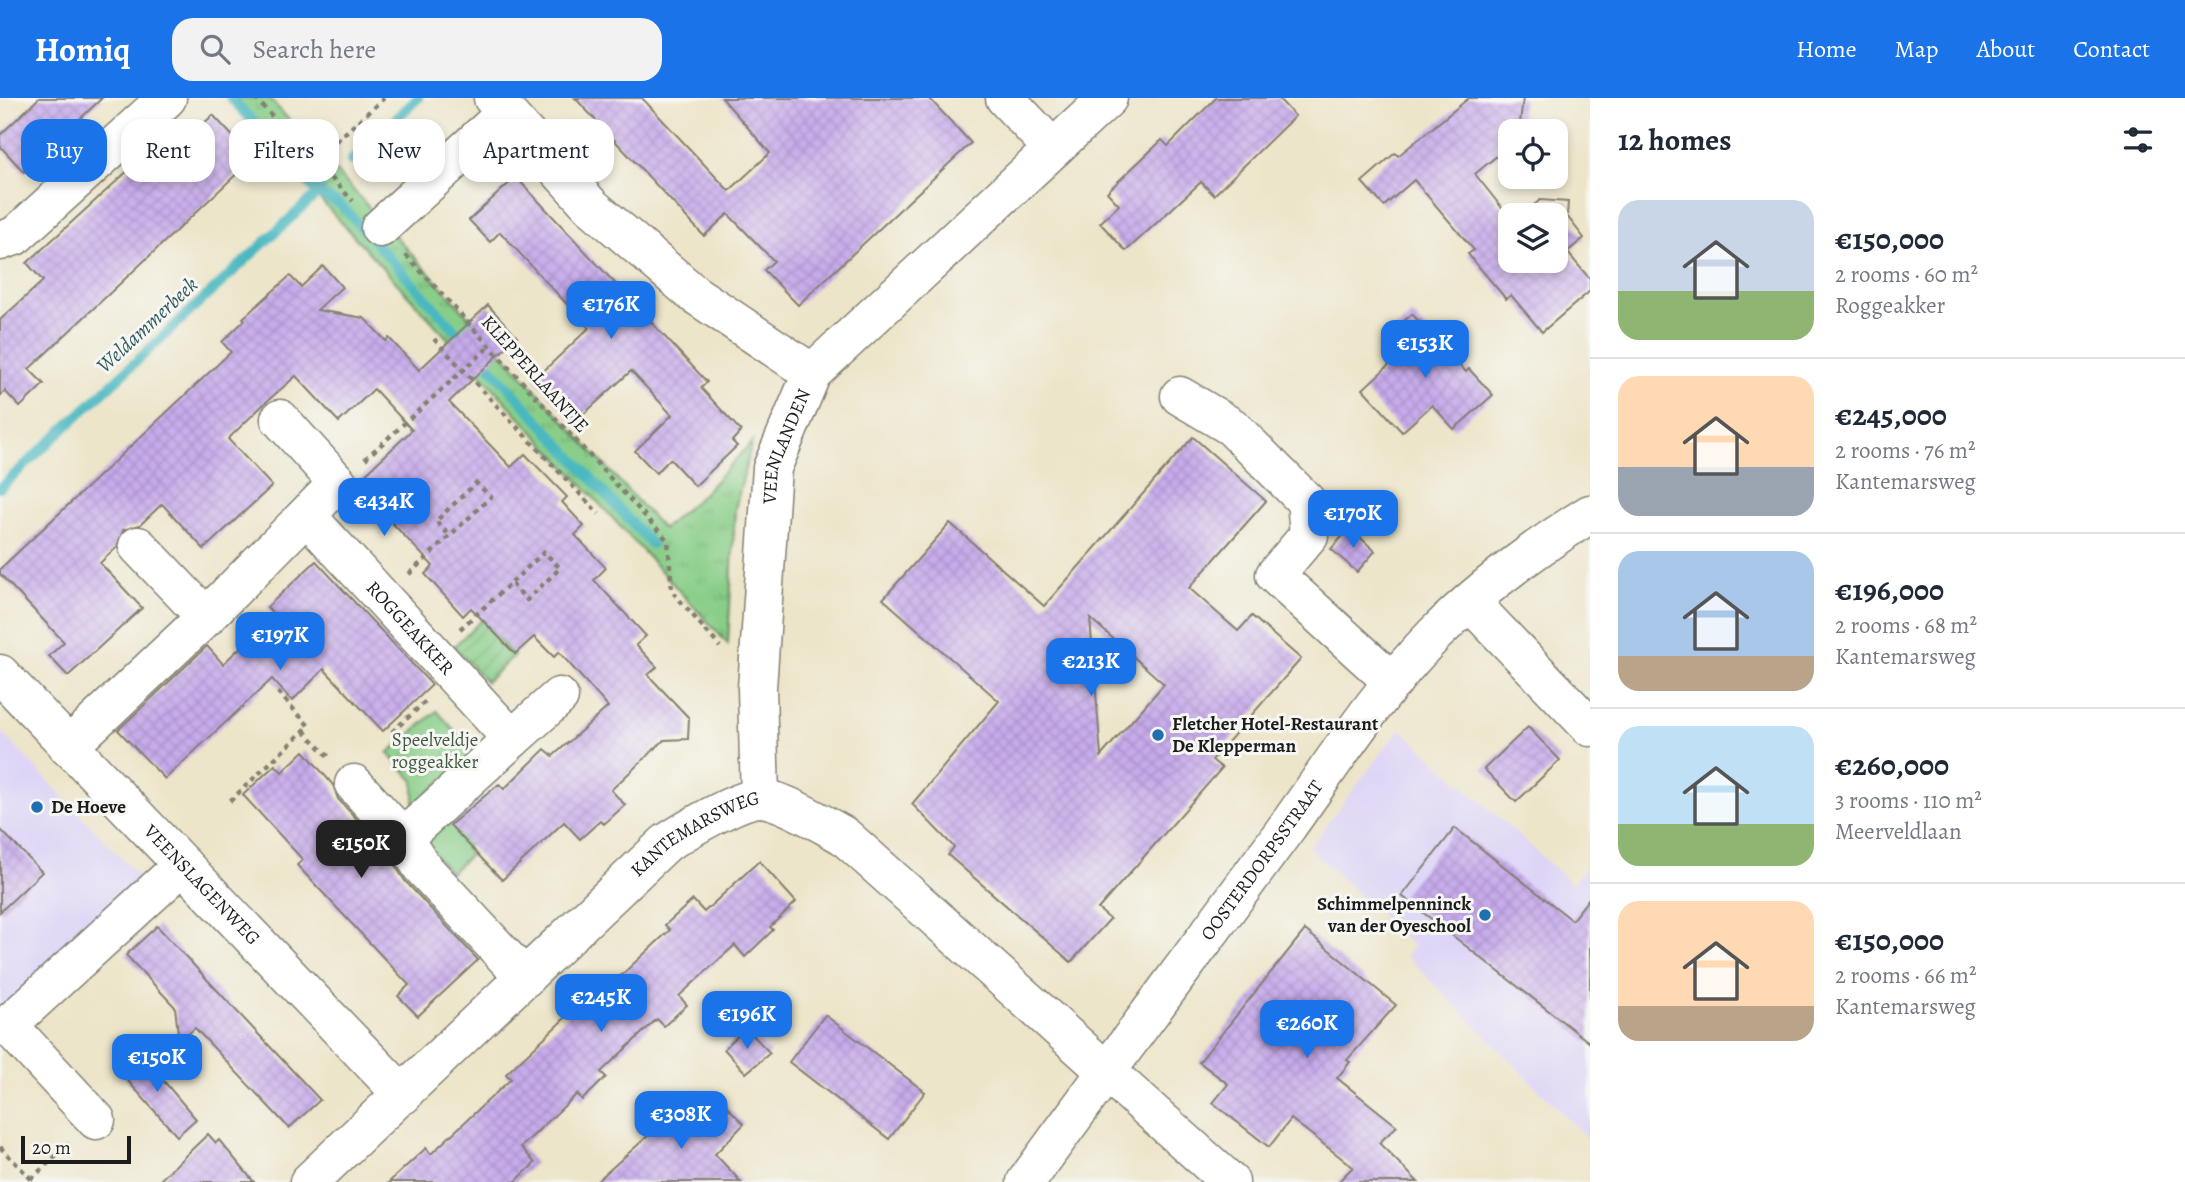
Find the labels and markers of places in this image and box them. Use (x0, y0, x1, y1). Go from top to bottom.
pin: €176K (562, 282, 660, 341)
pin: €153K (1376, 320, 1474, 380)
pin: €434K (335, 478, 433, 538)
pin: €170K (1304, 490, 1402, 550)
pin: €197K (231, 612, 329, 672)
pin: €213K (1042, 638, 1140, 698)
place label: Fletcher Hotel-Restaurant De Klepperman (1172, 711, 1379, 759)
marker: Fletcher Hotel-Restaurant De Klepperman (1150, 727, 1166, 743)
place label: De Hoeve (51, 794, 126, 820)
marker: De Hoeve (29, 799, 45, 815)
pin: €150K (312, 820, 410, 880)
place label: Schimmelpenninck van der Oyeschool (1317, 891, 1471, 939)
marker: Schimmelpenninck van der Oyeschool (1477, 907, 1493, 923)
pin: €245K (552, 974, 650, 1034)
pin: €196K (698, 992, 796, 1051)
pin: €260K (1258, 1000, 1356, 1060)
pin: €150K (108, 1034, 206, 1094)
pin: €308K (632, 1091, 730, 1151)

